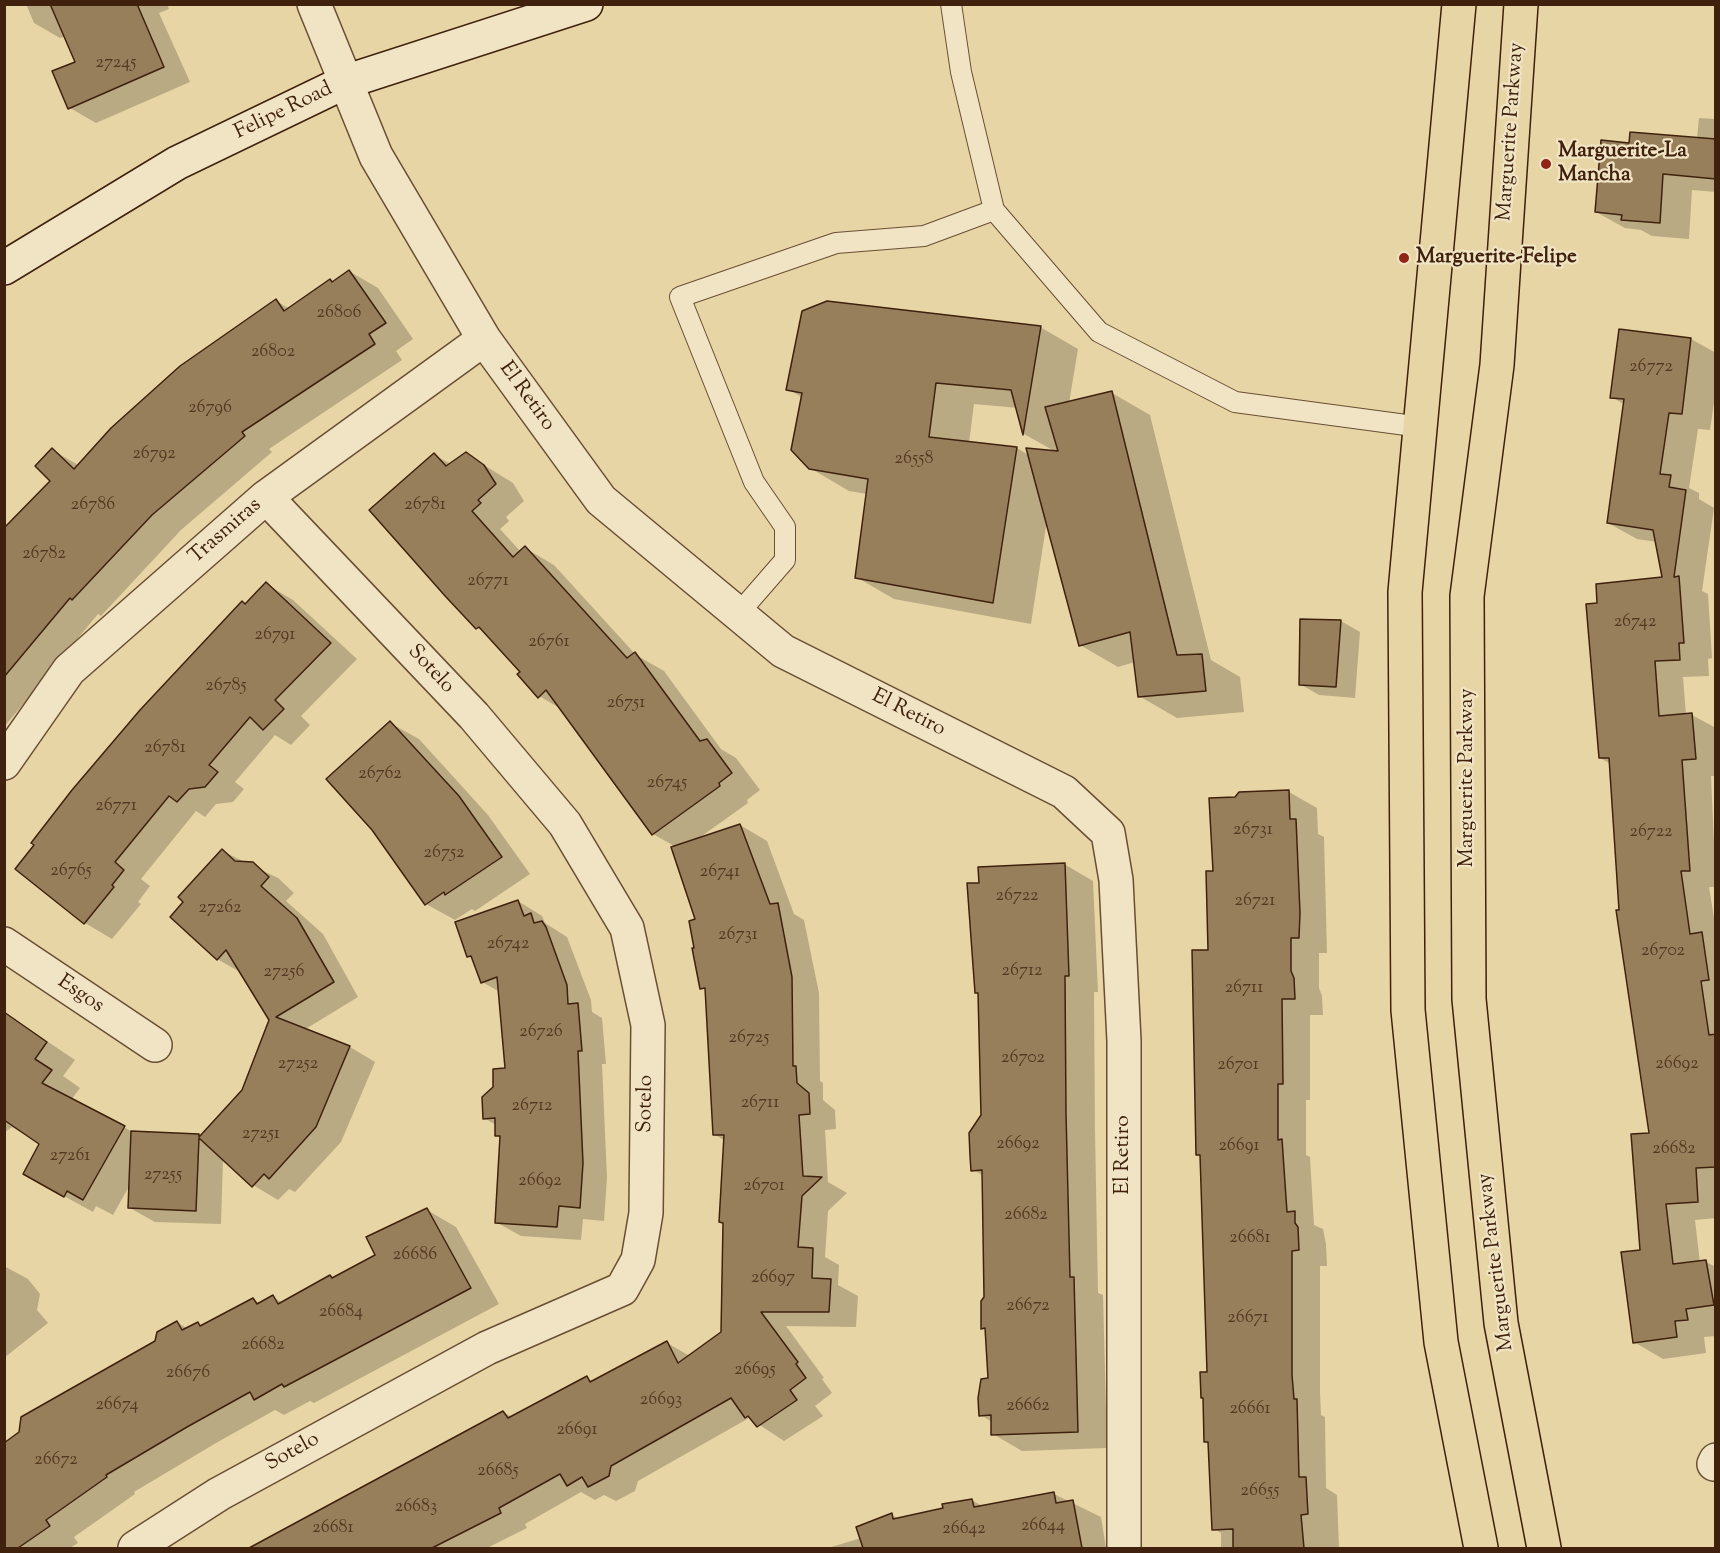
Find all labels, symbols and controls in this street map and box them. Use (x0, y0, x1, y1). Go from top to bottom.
street label: Marguerite Parkway (1493, 42, 1531, 222)
house number: 27245 (96, 53, 136, 75)
street label: Felipe Road (231, 77, 337, 147)
place label: Marguerite-La Mancha (1558, 139, 1687, 189)
marker: Marguerite-La Mancha (1539, 157, 1553, 171)
place label: Marguerite-Felipe (1416, 245, 1577, 271)
marker: Marguerite-Felipe (1397, 251, 1411, 265)
house number: 26806 (317, 303, 361, 325)
house number: 26802 (251, 342, 295, 364)
street label: El Retiro (492, 357, 560, 437)
house number: 26772 (1629, 357, 1673, 379)
house number: 26796 (188, 398, 232, 420)
house number: 26792 (132, 444, 176, 466)
house number: 26558 (895, 449, 933, 471)
street label: Trasmiras (185, 494, 267, 570)
house number: 26786 (71, 495, 115, 517)
house number: 26781 (404, 495, 446, 517)
house number: 26782 (22, 544, 66, 566)
house number: 26771 (467, 571, 509, 593)
house number: 26742 (1614, 612, 1656, 634)
house number: 26791 (255, 625, 295, 647)
house number: 26761 (528, 632, 570, 654)
street label: Sotelo (401, 640, 459, 700)
house number: 26785 (205, 676, 247, 698)
street label: El Retiro (867, 685, 949, 743)
street label: Marguerite Parkway (1455, 688, 1481, 868)
house number: 26751 (607, 693, 645, 715)
house number: 26781 (144, 738, 186, 760)
house number: 26762 (358, 764, 402, 786)
house number: 26745 (647, 773, 687, 795)
house number: 26771 (95, 796, 137, 818)
house number: 26731 (1233, 820, 1273, 842)
house number: 26722 (1629, 822, 1673, 844)
house number: 26752 (424, 843, 464, 865)
house number: 26765 (50, 861, 92, 883)
house number: 26741 (700, 862, 740, 884)
house number: 26722 (995, 886, 1039, 908)
house number: 26721 (1235, 891, 1275, 913)
house number: 27262 (199, 898, 241, 920)
house number: 26731 (718, 925, 758, 947)
house number: 26742 (487, 934, 529, 956)
house number: 26702 (1641, 941, 1685, 963)
house number: 26712 (1002, 961, 1042, 983)
house number: 27256 (264, 962, 304, 984)
street label: Esgos (52, 970, 108, 1020)
house number: 26711 (1225, 978, 1263, 1000)
house number: 26726 (519, 1022, 563, 1044)
house number: 26725 (729, 1028, 769, 1050)
house number: 26702 (1001, 1048, 1045, 1070)
house number: 27252 (278, 1054, 318, 1076)
house number: 26692 (1655, 1054, 1699, 1076)
house number: 26701 (1217, 1055, 1259, 1077)
street label: Sotelo (634, 1075, 660, 1133)
house number: 26711 (741, 1093, 779, 1115)
house number: 26712 (512, 1096, 552, 1118)
street label: El Retiro (1111, 1115, 1137, 1195)
house number: 27251 (242, 1124, 280, 1146)
house number: 26692 (996, 1134, 1040, 1156)
house number: 26691 (1218, 1136, 1260, 1158)
house number: 26682 (1652, 1139, 1696, 1161)
house number: 27261 (50, 1146, 90, 1168)
house number: 27255 (144, 1165, 182, 1187)
house number: 26692 (518, 1171, 562, 1193)
street label: Marguerite Parkway (1474, 1172, 1520, 1352)
house number: 26701 (743, 1176, 785, 1198)
house number: 26682 (1004, 1205, 1048, 1227)
house number: 26681 (1229, 1228, 1271, 1250)
house number: 26686 (393, 1245, 437, 1267)
house number: 26697 (751, 1268, 795, 1290)
house number: 26672 (1006, 1296, 1050, 1318)
house number: 26684 (319, 1302, 363, 1324)
house number: 26671 (1227, 1308, 1269, 1330)
house number: 26682 (241, 1335, 285, 1357)
house number: 26695 (734, 1360, 776, 1382)
house number: 26676 (166, 1363, 210, 1385)
house number: 26693 (640, 1390, 682, 1412)
house number: 26674 (95, 1395, 139, 1417)
house number: 26662 (1006, 1396, 1050, 1418)
house number: 26661 (1229, 1399, 1271, 1421)
house number: 26691 (556, 1420, 598, 1442)
street label: Sotelo (262, 1428, 324, 1478)
house number: 26672 (34, 1450, 78, 1472)
house number: 26685 (477, 1461, 519, 1483)
house number: 26655 (1241, 1481, 1279, 1503)
house number: 26683 (395, 1497, 437, 1519)
house number: 26644 (1021, 1516, 1065, 1538)
house number: 26681 (312, 1518, 354, 1540)
house number: 26642 (942, 1519, 986, 1541)

